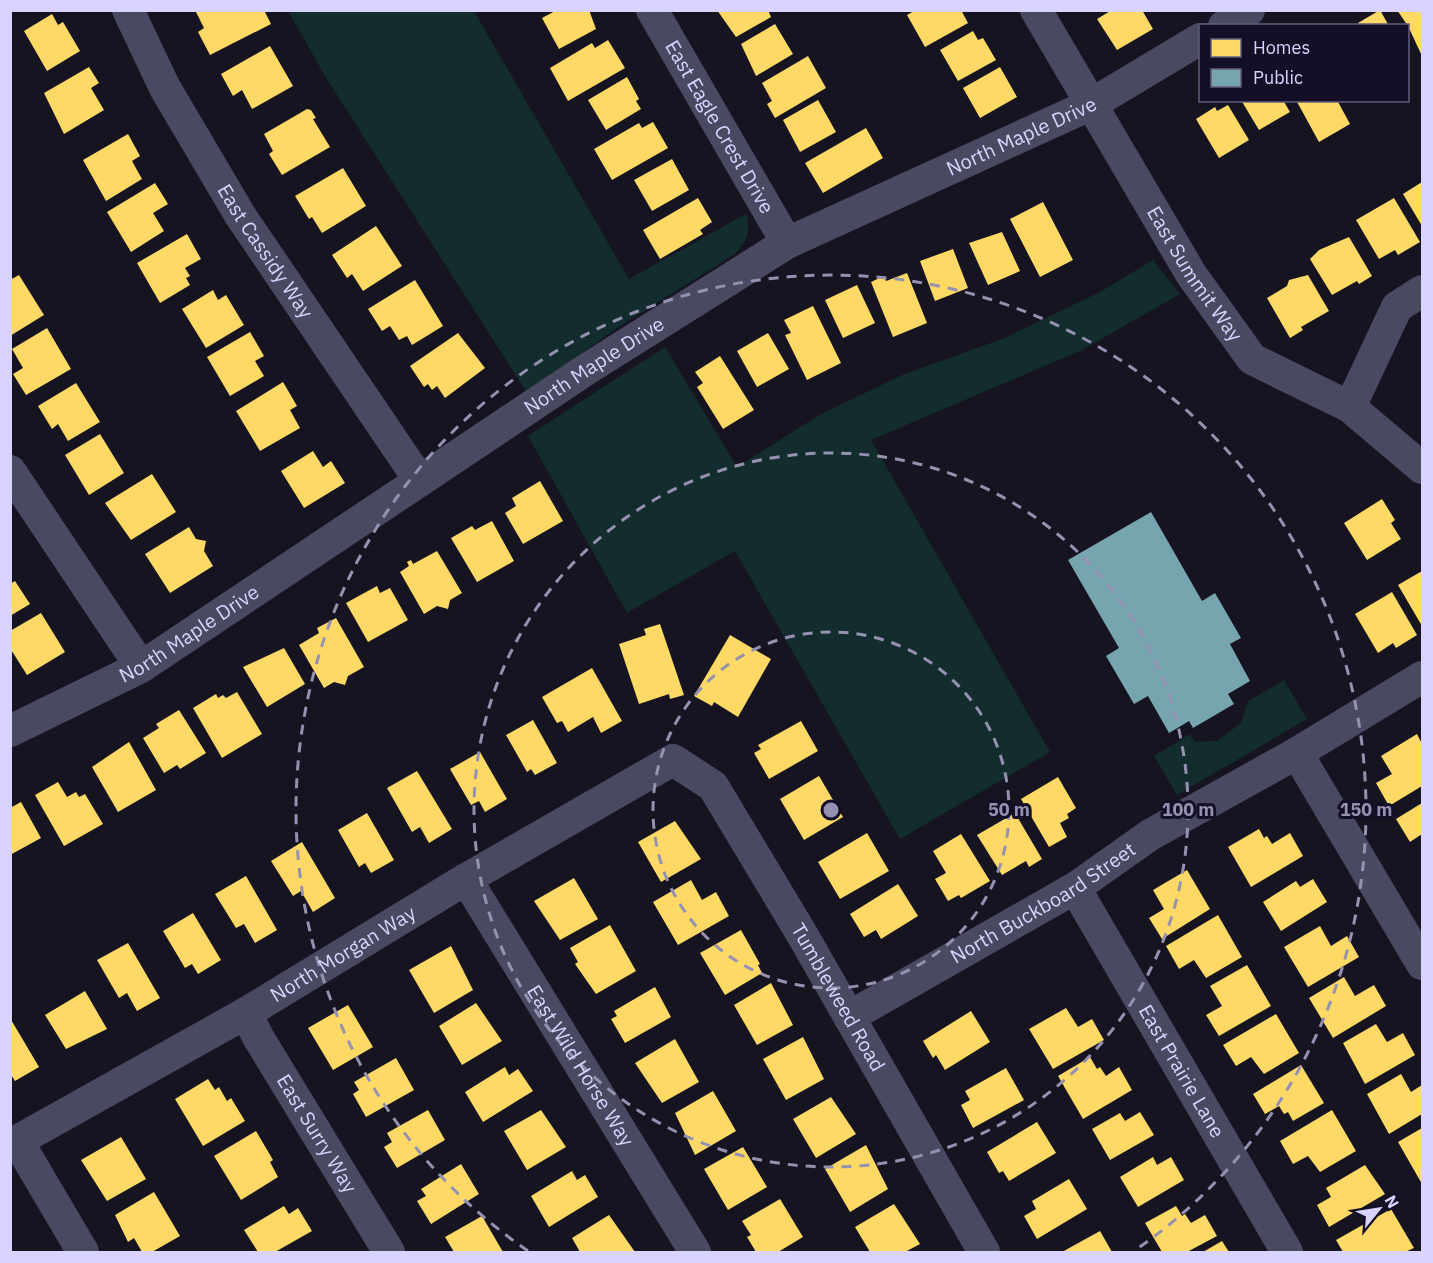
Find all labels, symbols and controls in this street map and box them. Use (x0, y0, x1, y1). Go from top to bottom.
legend (1199, 24, 1409, 102)
street label: East Eagle Crest Drive (659, 35, 781, 218)
text: Homes (1253, 36, 1310, 59)
text: Public (1253, 66, 1303, 89)
street label: North Maple Drive (942, 90, 1101, 182)
street label: East Cassidy Way (212, 179, 320, 323)
street label: East Summit Way (1141, 201, 1249, 347)
street label: North Maple Drive (518, 310, 669, 420)
street label: North Maple Drive (114, 578, 264, 689)
text: 50 m (988, 798, 1030, 821)
text: 100 m (1162, 798, 1214, 821)
text: 150 m (1340, 798, 1392, 821)
centre of rings (821, 800, 841, 820)
street label: North Buckboard Street (945, 835, 1141, 970)
street label: North Morgan Way (265, 899, 421, 1008)
street label: Tumbleweed Road (785, 918, 892, 1076)
street label: East Wild Horse Way (521, 980, 641, 1151)
street label: East Prairie Lane (1133, 999, 1231, 1142)
street label: East Surry Way (271, 1069, 364, 1198)
north arrow (1349, 1179, 1409, 1239)
text: N (1380, 1191, 1404, 1212)

